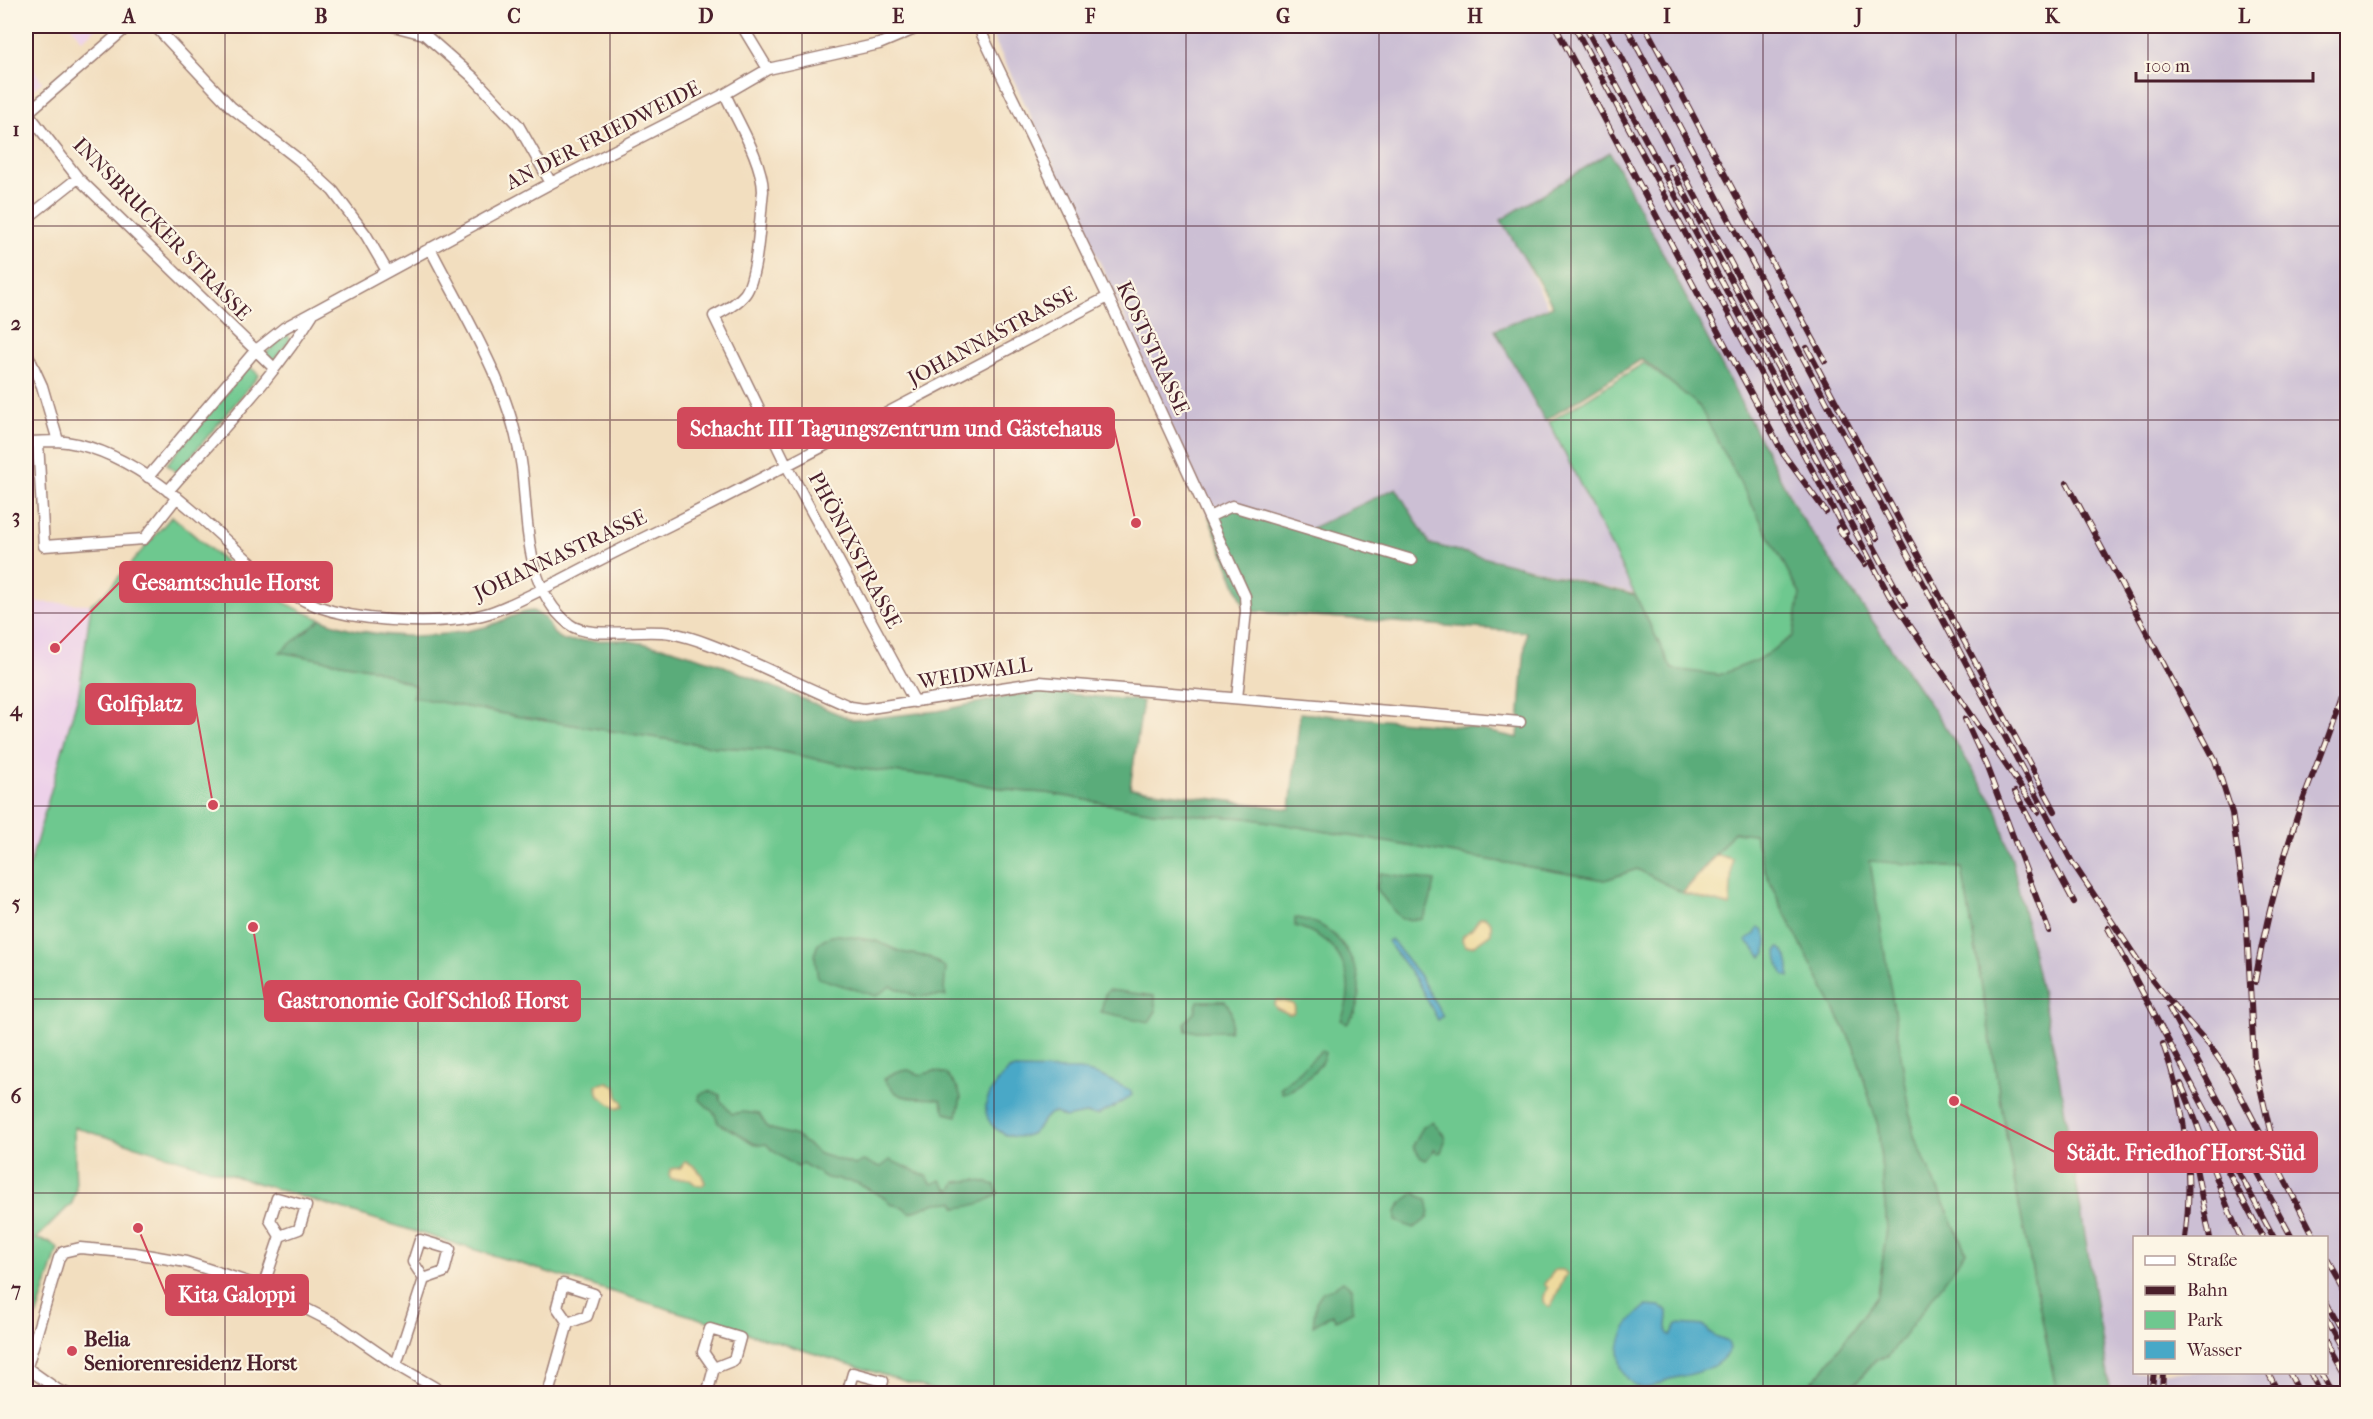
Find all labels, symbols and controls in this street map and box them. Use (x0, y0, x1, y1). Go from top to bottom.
text: A (121, 5, 137, 28)
text: B (314, 5, 328, 28)
text: C (507, 5, 521, 28)
text: D (698, 5, 714, 28)
text: E (892, 5, 904, 28)
text: F (1084, 5, 1096, 28)
text: G (1276, 5, 1290, 28)
text: H (1467, 5, 1483, 28)
text: I (1663, 5, 1671, 28)
text: J (1853, 5, 1863, 28)
text: K (2045, 5, 2061, 28)
text: L (2238, 5, 2251, 28)
scale bar (2136, 45, 2313, 83)
text: 100 m (2145, 56, 2190, 77)
street label: AN DER FRIEDWEIDE (501, 75, 705, 195)
text: 1 (12, 118, 20, 141)
street label: INNSBRUCKER STRASSE (68, 132, 256, 326)
street label: KOSTSTRASSE (1112, 278, 1194, 419)
street label: JOHANNASTRASSE (902, 281, 1081, 392)
text: 2 (11, 312, 21, 335)
callout: Schacht III Tagungszentrum und Gästehaus (678, 408, 1114, 448)
text: Schacht III Tagungszentrum und Gästehaus (690, 416, 1102, 442)
street label: PHÖNIXSTRASSE (804, 468, 907, 633)
street label: JOHANNASTRASSE (468, 504, 650, 606)
text: 3 (12, 505, 20, 528)
callout: Gesamtschule Horst (120, 562, 332, 602)
text: Gesamtschule Horst (132, 570, 321, 596)
street label: WEIDWALL (915, 652, 1034, 694)
callout: Golfplatz (86, 684, 195, 724)
text: Golfplatz (97, 691, 183, 717)
text: 4 (9, 698, 23, 722)
text: 5 (12, 892, 21, 915)
callout: Gastronomie Golf Schloß Horst (265, 981, 580, 1021)
text: Gastronomie Golf Schloß Horst (278, 988, 570, 1014)
text: 6 (11, 1085, 23, 1108)
callout: Städt. Friedhof Horst-Süd (2055, 1132, 2317, 1172)
text: Städt. Friedhof Horst-Süd (2067, 1140, 2306, 1166)
legend (2133, 1236, 2328, 1374)
text: Straße (2187, 1250, 2238, 1271)
callout: Kita Galoppi (166, 1275, 308, 1315)
text: 7 (10, 1278, 21, 1301)
text: Bahn (2187, 1280, 2228, 1301)
text: Kita Galoppi (178, 1282, 297, 1308)
text: Park (2187, 1310, 2224, 1331)
place label: Belia Seniorenresidenz Horst (84, 1327, 298, 1375)
text: Wasser (2186, 1340, 2242, 1361)
marker: Belia Seniorenresidenz Horst (65, 1344, 79, 1358)

